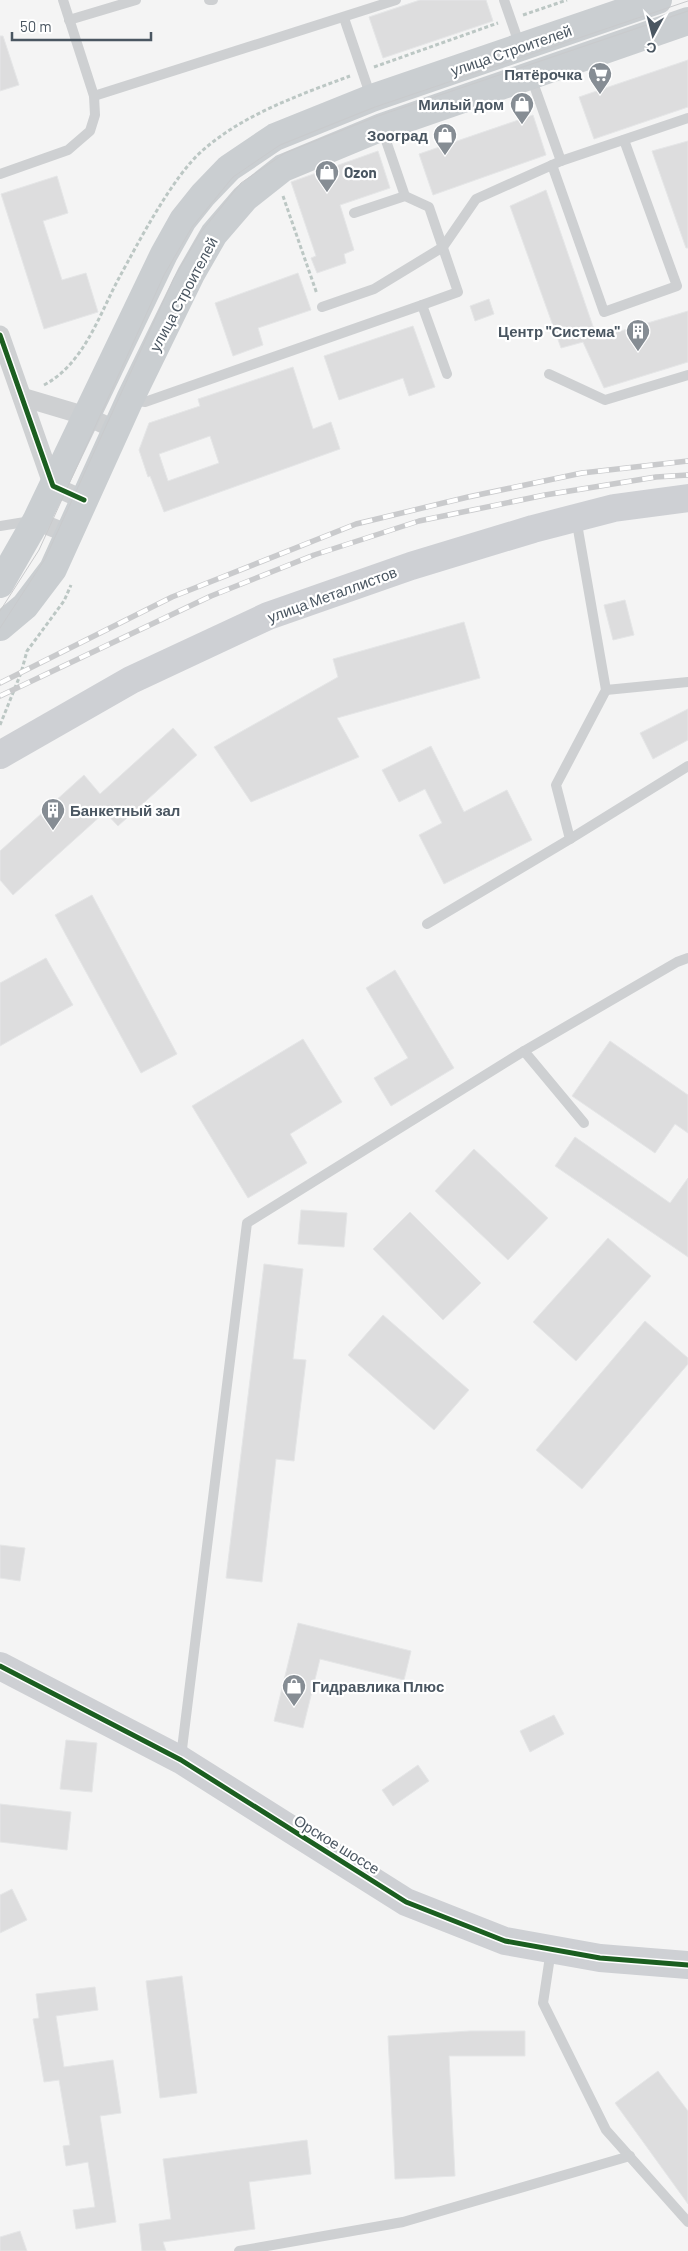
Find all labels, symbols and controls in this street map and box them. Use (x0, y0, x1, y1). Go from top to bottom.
scale bar (12, 10, 151, 42)
north arrow (628, 10, 678, 60)
text: 50 m (20, 17, 52, 35)
street label: улица Строителей (448, 21, 574, 79)
text: С (645, 39, 657, 57)
supermarket icon: Пятёрочка (587, 61, 613, 95)
place label: Пятёрочка (504, 65, 583, 83)
shop icon: Милый дом (509, 91, 535, 125)
place label: Милый дом (418, 95, 504, 113)
shop icon: Зооград (432, 122, 458, 156)
place label: Зооград (367, 126, 428, 144)
shop icon: Ozon (314, 159, 340, 193)
place label: Ozon (344, 163, 377, 181)
street label: улица Строителей (145, 234, 221, 354)
building icon: Центр "Система" (625, 318, 651, 352)
place label: Центр "Система" (498, 322, 621, 340)
street label: улица Металлистов (265, 562, 399, 626)
building icon: Банкетный зал (40, 797, 66, 831)
place label: Банкетный зал (70, 801, 180, 819)
shop icon: Гидравлика Плюс (281, 1673, 307, 1707)
place label: Гидравлика Плюс (312, 1677, 444, 1695)
street label: Орское шоссе (291, 1810, 383, 1878)

